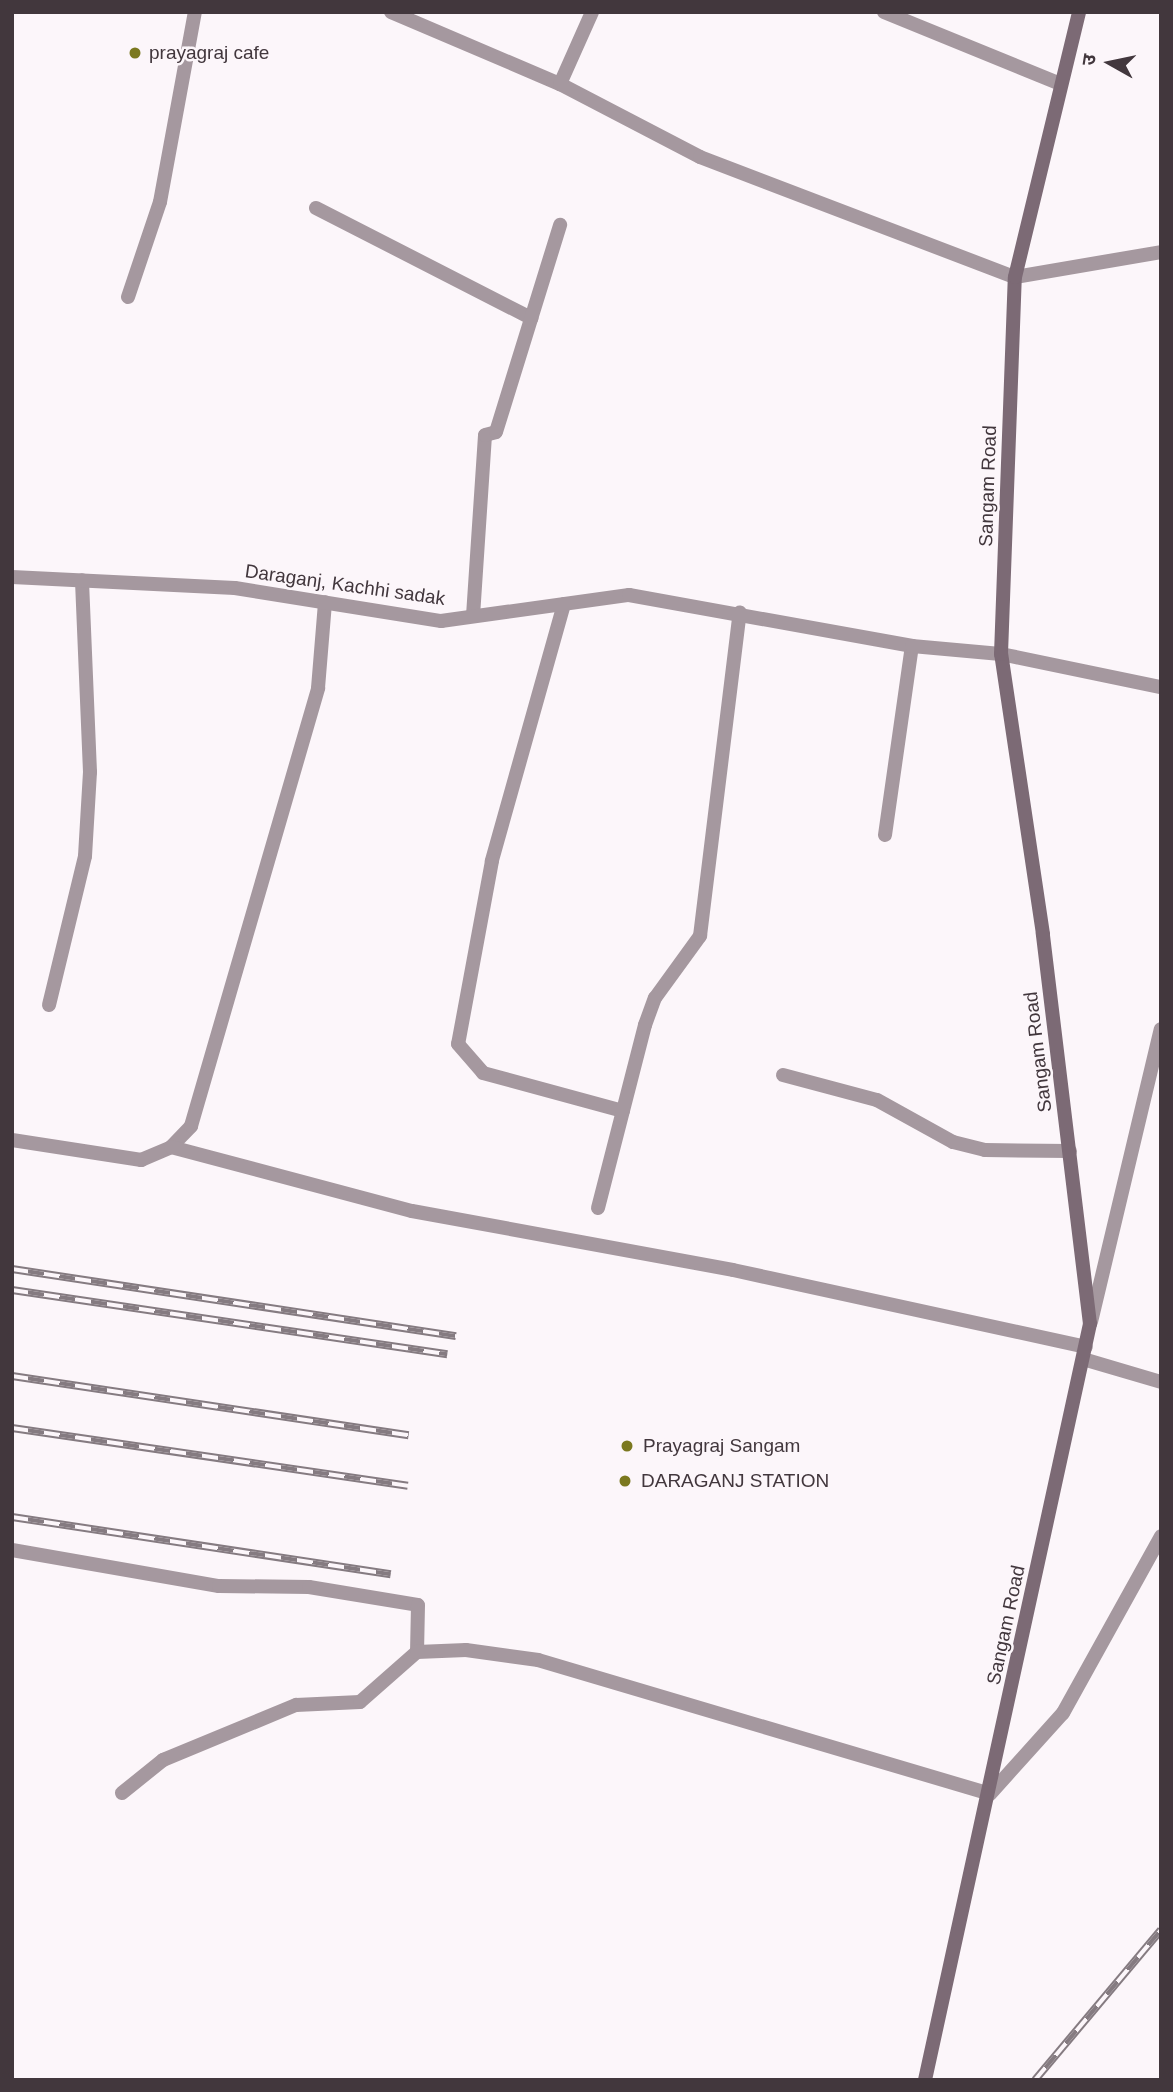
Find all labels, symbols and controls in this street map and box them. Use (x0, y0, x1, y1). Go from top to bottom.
north arrow (1075, 28, 1145, 98)
place label: prayagraj cafe (149, 42, 269, 64)
marker: prayagraj cafe (127, 45, 143, 61)
text: उ (1078, 53, 1100, 67)
street label: Sangam Road (974, 425, 1002, 547)
street label: Daraganj, Kachhi sadak (244, 560, 446, 610)
street label: Sangam Road (1019, 990, 1057, 1114)
place label: Prayagraj Sangam (643, 1435, 800, 1457)
marker: Prayagraj Sangam (617, 1436, 637, 1456)
place label: DARAGANJ STATION (641, 1470, 829, 1492)
marker: DARAGANJ STATION (615, 1471, 635, 1491)
street label: Sangam Road (982, 1563, 1030, 1687)

